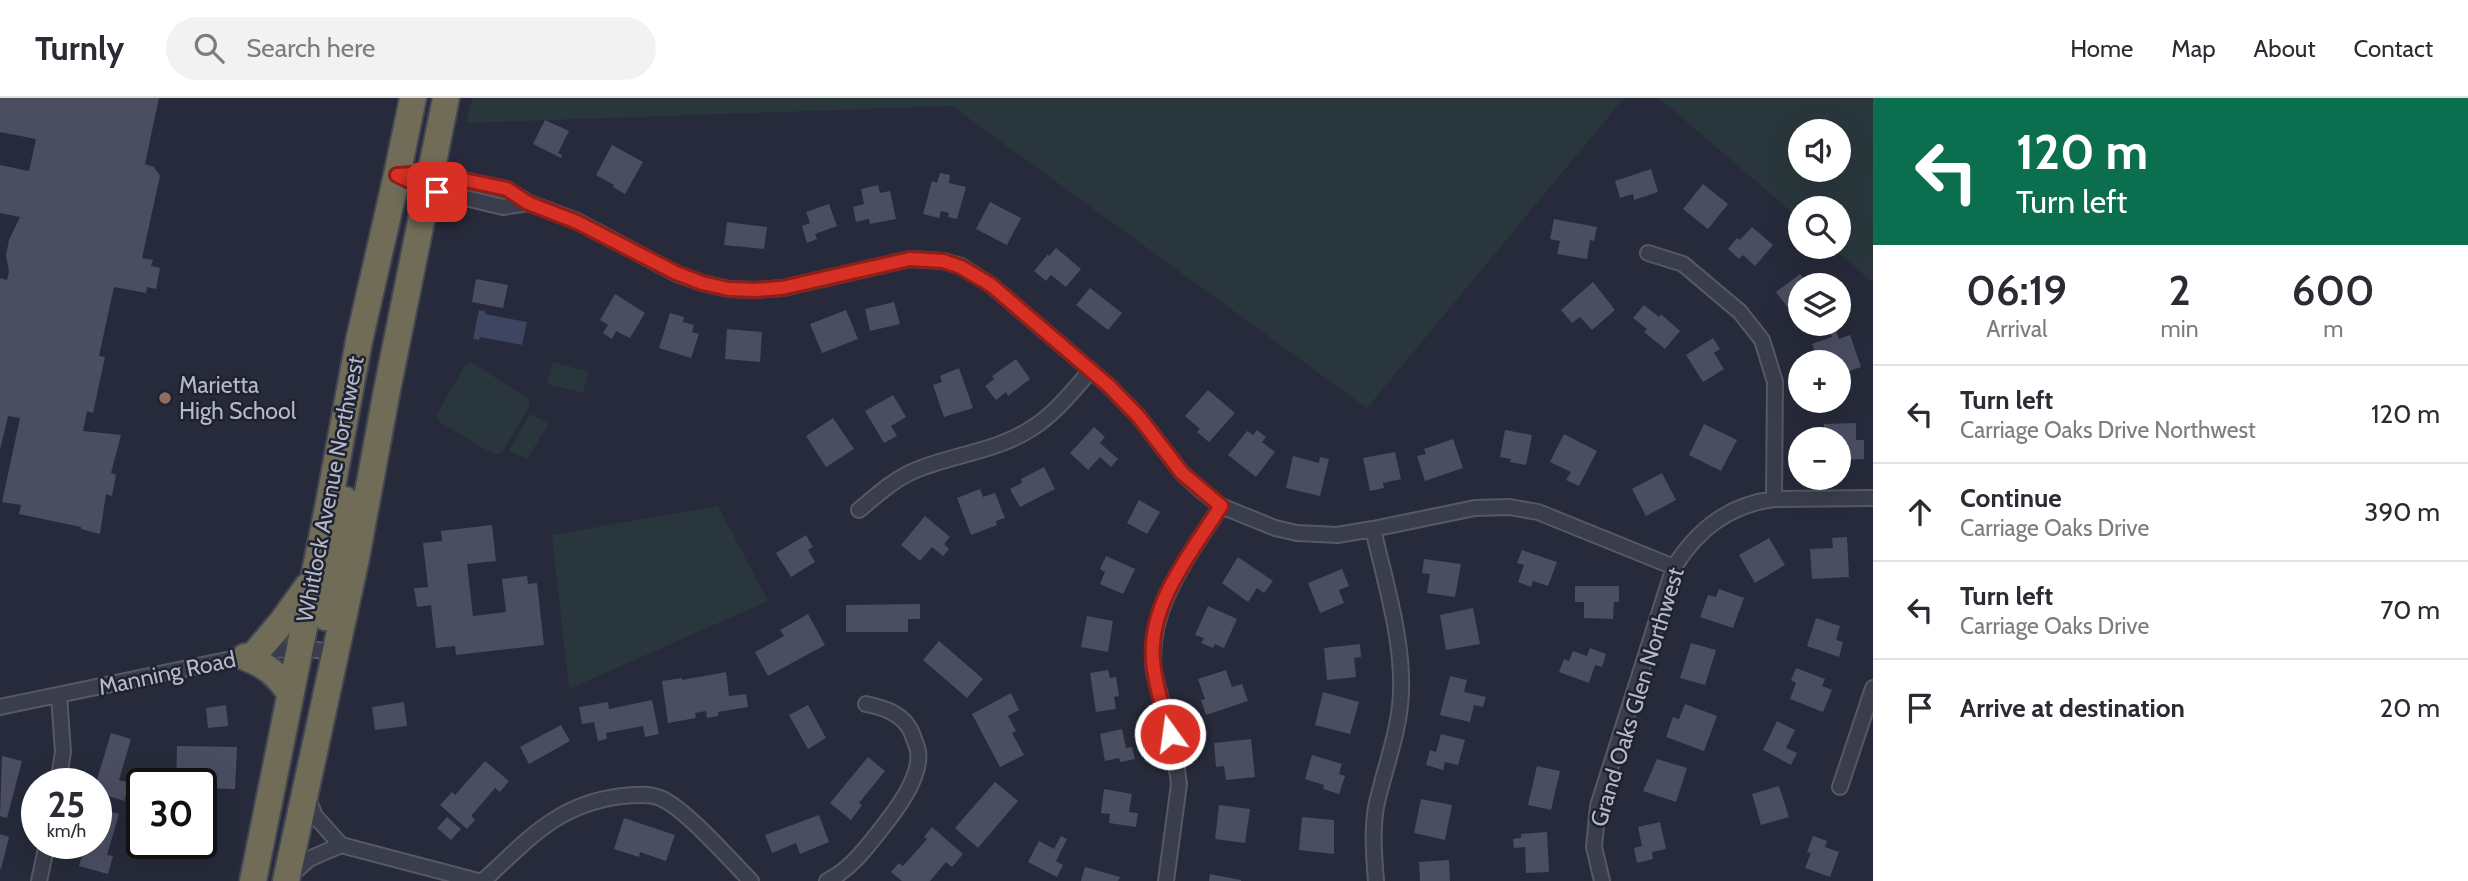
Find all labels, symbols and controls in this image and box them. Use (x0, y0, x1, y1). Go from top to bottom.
search box (166, 17, 656, 80)
text: Turnly (35, 28, 124, 68)
icon: search (190, 29, 228, 67)
text: Search here (246, 32, 375, 64)
text: Home (2070, 34, 2133, 63)
text: Map (2171, 34, 2216, 63)
text: About (2254, 34, 2316, 63)
text: Contact (2354, 34, 2433, 63)
map controls (1788, 119, 1851, 490)
button: sound (1788, 119, 1851, 182)
text: 120 m (2016, 122, 2148, 181)
icon: left (1901, 126, 1992, 217)
pin (407, 162, 467, 222)
icon: arrive (418, 173, 456, 211)
text: Turn left (2016, 182, 2127, 221)
button: search (1788, 196, 1851, 259)
text: 06:19 (1966, 264, 2067, 316)
text: 2 (2168, 264, 2191, 316)
text: 600 (2292, 264, 2375, 316)
button: layers (1788, 273, 1851, 336)
text: Arrival (1986, 315, 2047, 343)
text: min (2161, 315, 2199, 343)
text: m (2323, 315, 2343, 343)
button: + (1788, 350, 1851, 413)
street label: Whitlock Avenue Northwest (290, 353, 370, 624)
place label: Marietta High School (179, 371, 297, 425)
text: Turn left (1960, 384, 2053, 416)
marker: Marietta High School (157, 390, 173, 406)
icon: left (1901, 395, 1939, 433)
text: 120 m (2371, 398, 2440, 430)
text: Carriage Oaks Drive Northwest (1960, 416, 2256, 444)
button: − (1788, 427, 1851, 490)
text: Continue (1960, 482, 2062, 514)
icon: ahead (1901, 493, 1939, 531)
text: 390 m (2364, 496, 2440, 528)
text: Carriage Oaks Drive (1960, 514, 2149, 542)
street label: Grand Oaks Glen Northwest (1584, 564, 1690, 830)
text: Turn left (1960, 580, 2053, 612)
icon: left (1901, 591, 1939, 629)
text: 70 m (2380, 594, 2440, 626)
text: Carriage Oaks Drive (1960, 612, 2149, 640)
street label: Manning Road (96, 645, 238, 701)
icon: arrive (1901, 689, 1939, 727)
text: Arrive at destination (1960, 692, 2185, 724)
text: 20 m (2380, 692, 2440, 724)
position arrow (1133, 697, 1207, 771)
speed limit sign: 30 (126, 768, 217, 859)
text: 25 (48, 783, 85, 826)
text: km/h (47, 820, 86, 842)

